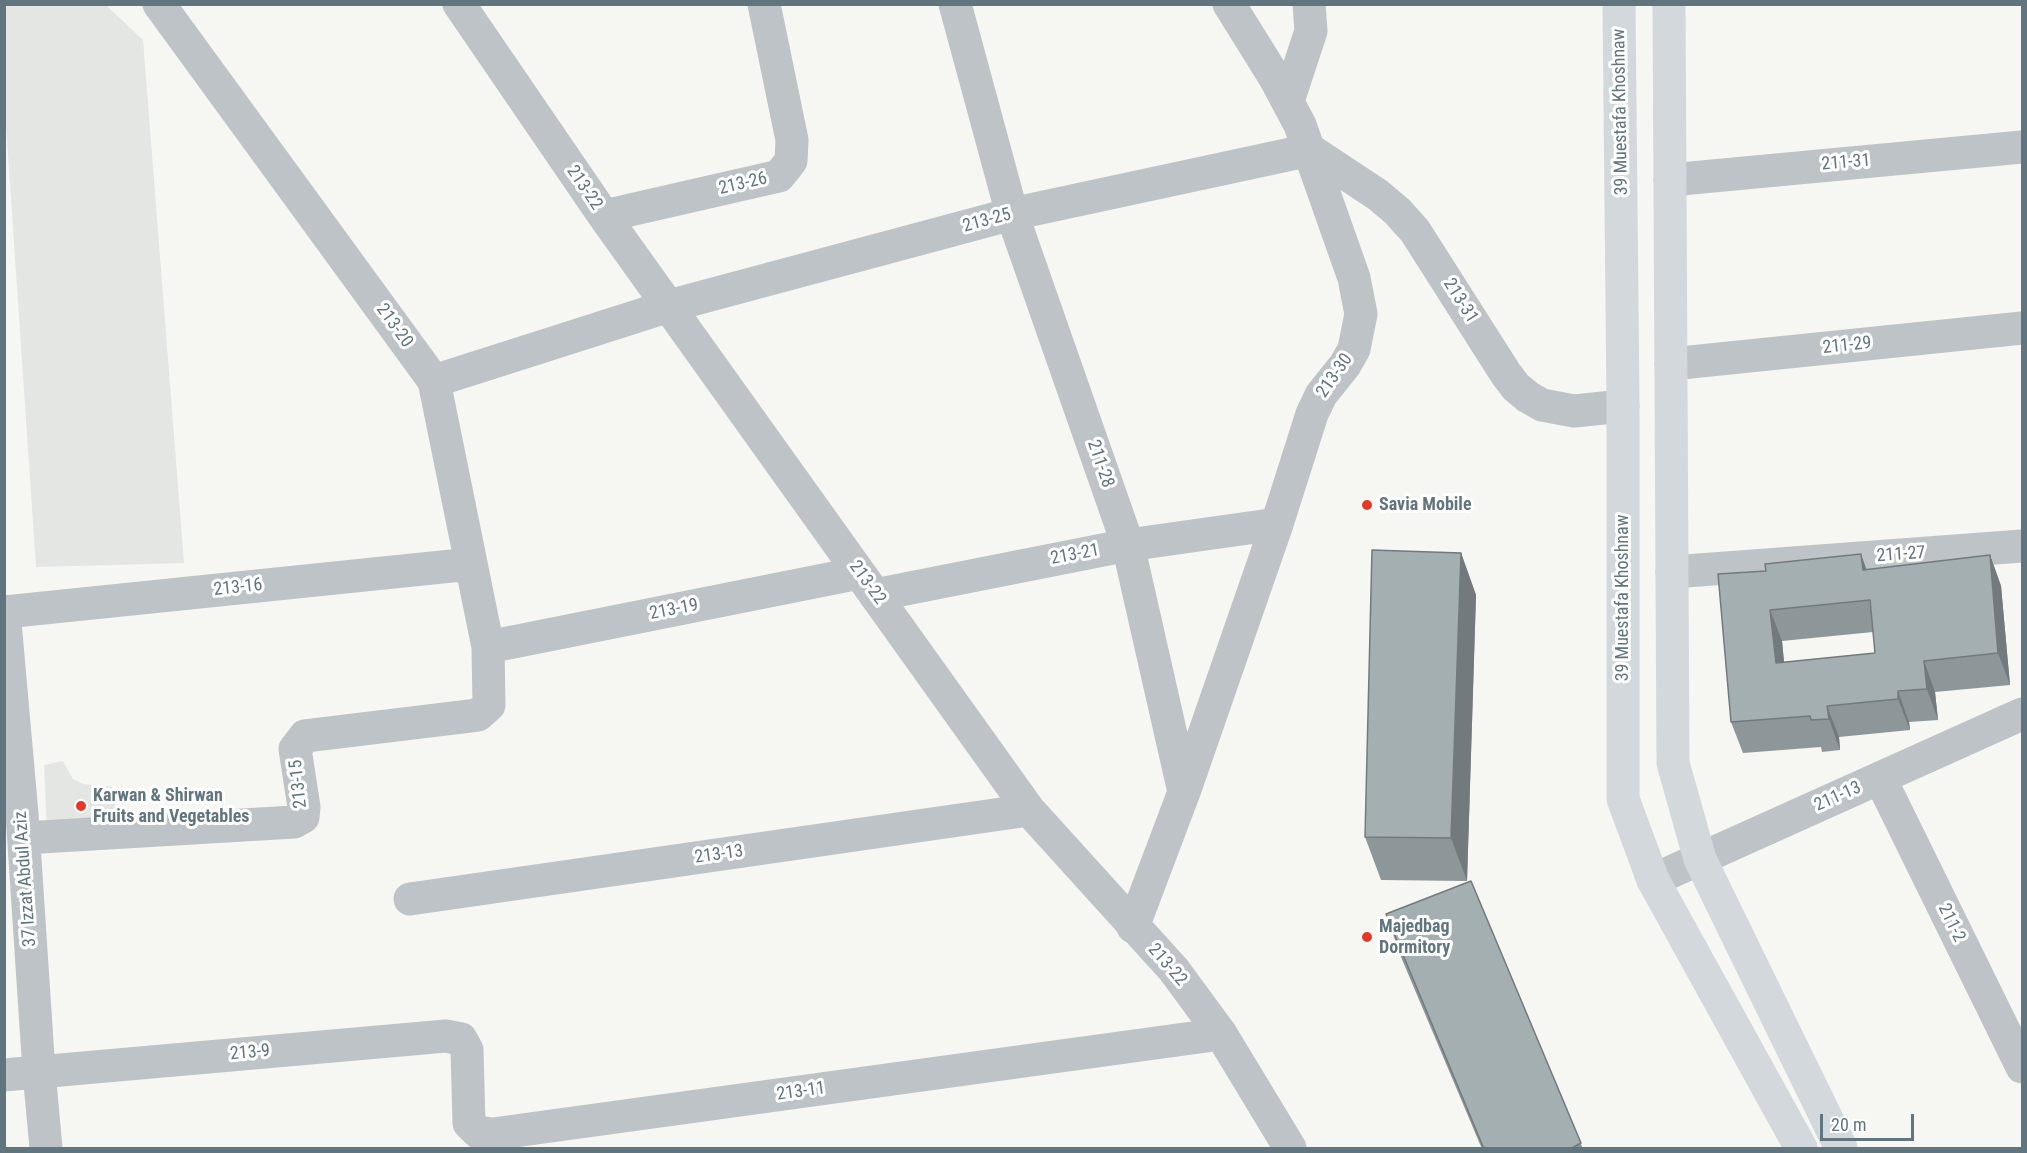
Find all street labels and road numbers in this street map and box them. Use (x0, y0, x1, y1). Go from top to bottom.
street label: 39 Muestafa Khoshnaw (1609, 28, 1633, 196)
street label: 211-31 (1821, 150, 1871, 176)
street label: 213-22 (561, 162, 607, 214)
street label: 213-26 (717, 168, 769, 200)
street label: 213-25 (961, 204, 1013, 238)
street label: 213-31 (1438, 275, 1482, 327)
street label: 213-20 (371, 300, 417, 352)
street label: 211-29 (1822, 333, 1872, 359)
street label: 213-30 (1312, 350, 1358, 402)
street label: 211-28 (1082, 437, 1118, 491)
street label: 39 Muestafa Khoshnaw (1612, 515, 1634, 681)
street label: 213-21 (1049, 540, 1101, 570)
street label: 211-27 (1876, 543, 1926, 567)
street label: 213-22 (844, 557, 890, 609)
street label: 213-16 (213, 575, 263, 601)
street label: 213-19 (648, 595, 700, 625)
street label: 213-15 (286, 759, 312, 809)
street label: 211-13 (1811, 777, 1865, 817)
street label: 37 Izzat Abdul Aziz (10, 810, 42, 948)
street label: 213-13 (693, 841, 745, 869)
street label: 211-2 (1933, 900, 1969, 946)
street label: 213-22 (1143, 939, 1191, 991)
street label: 213-9 (229, 1040, 271, 1066)
street label: 213-11 (775, 1078, 827, 1106)

